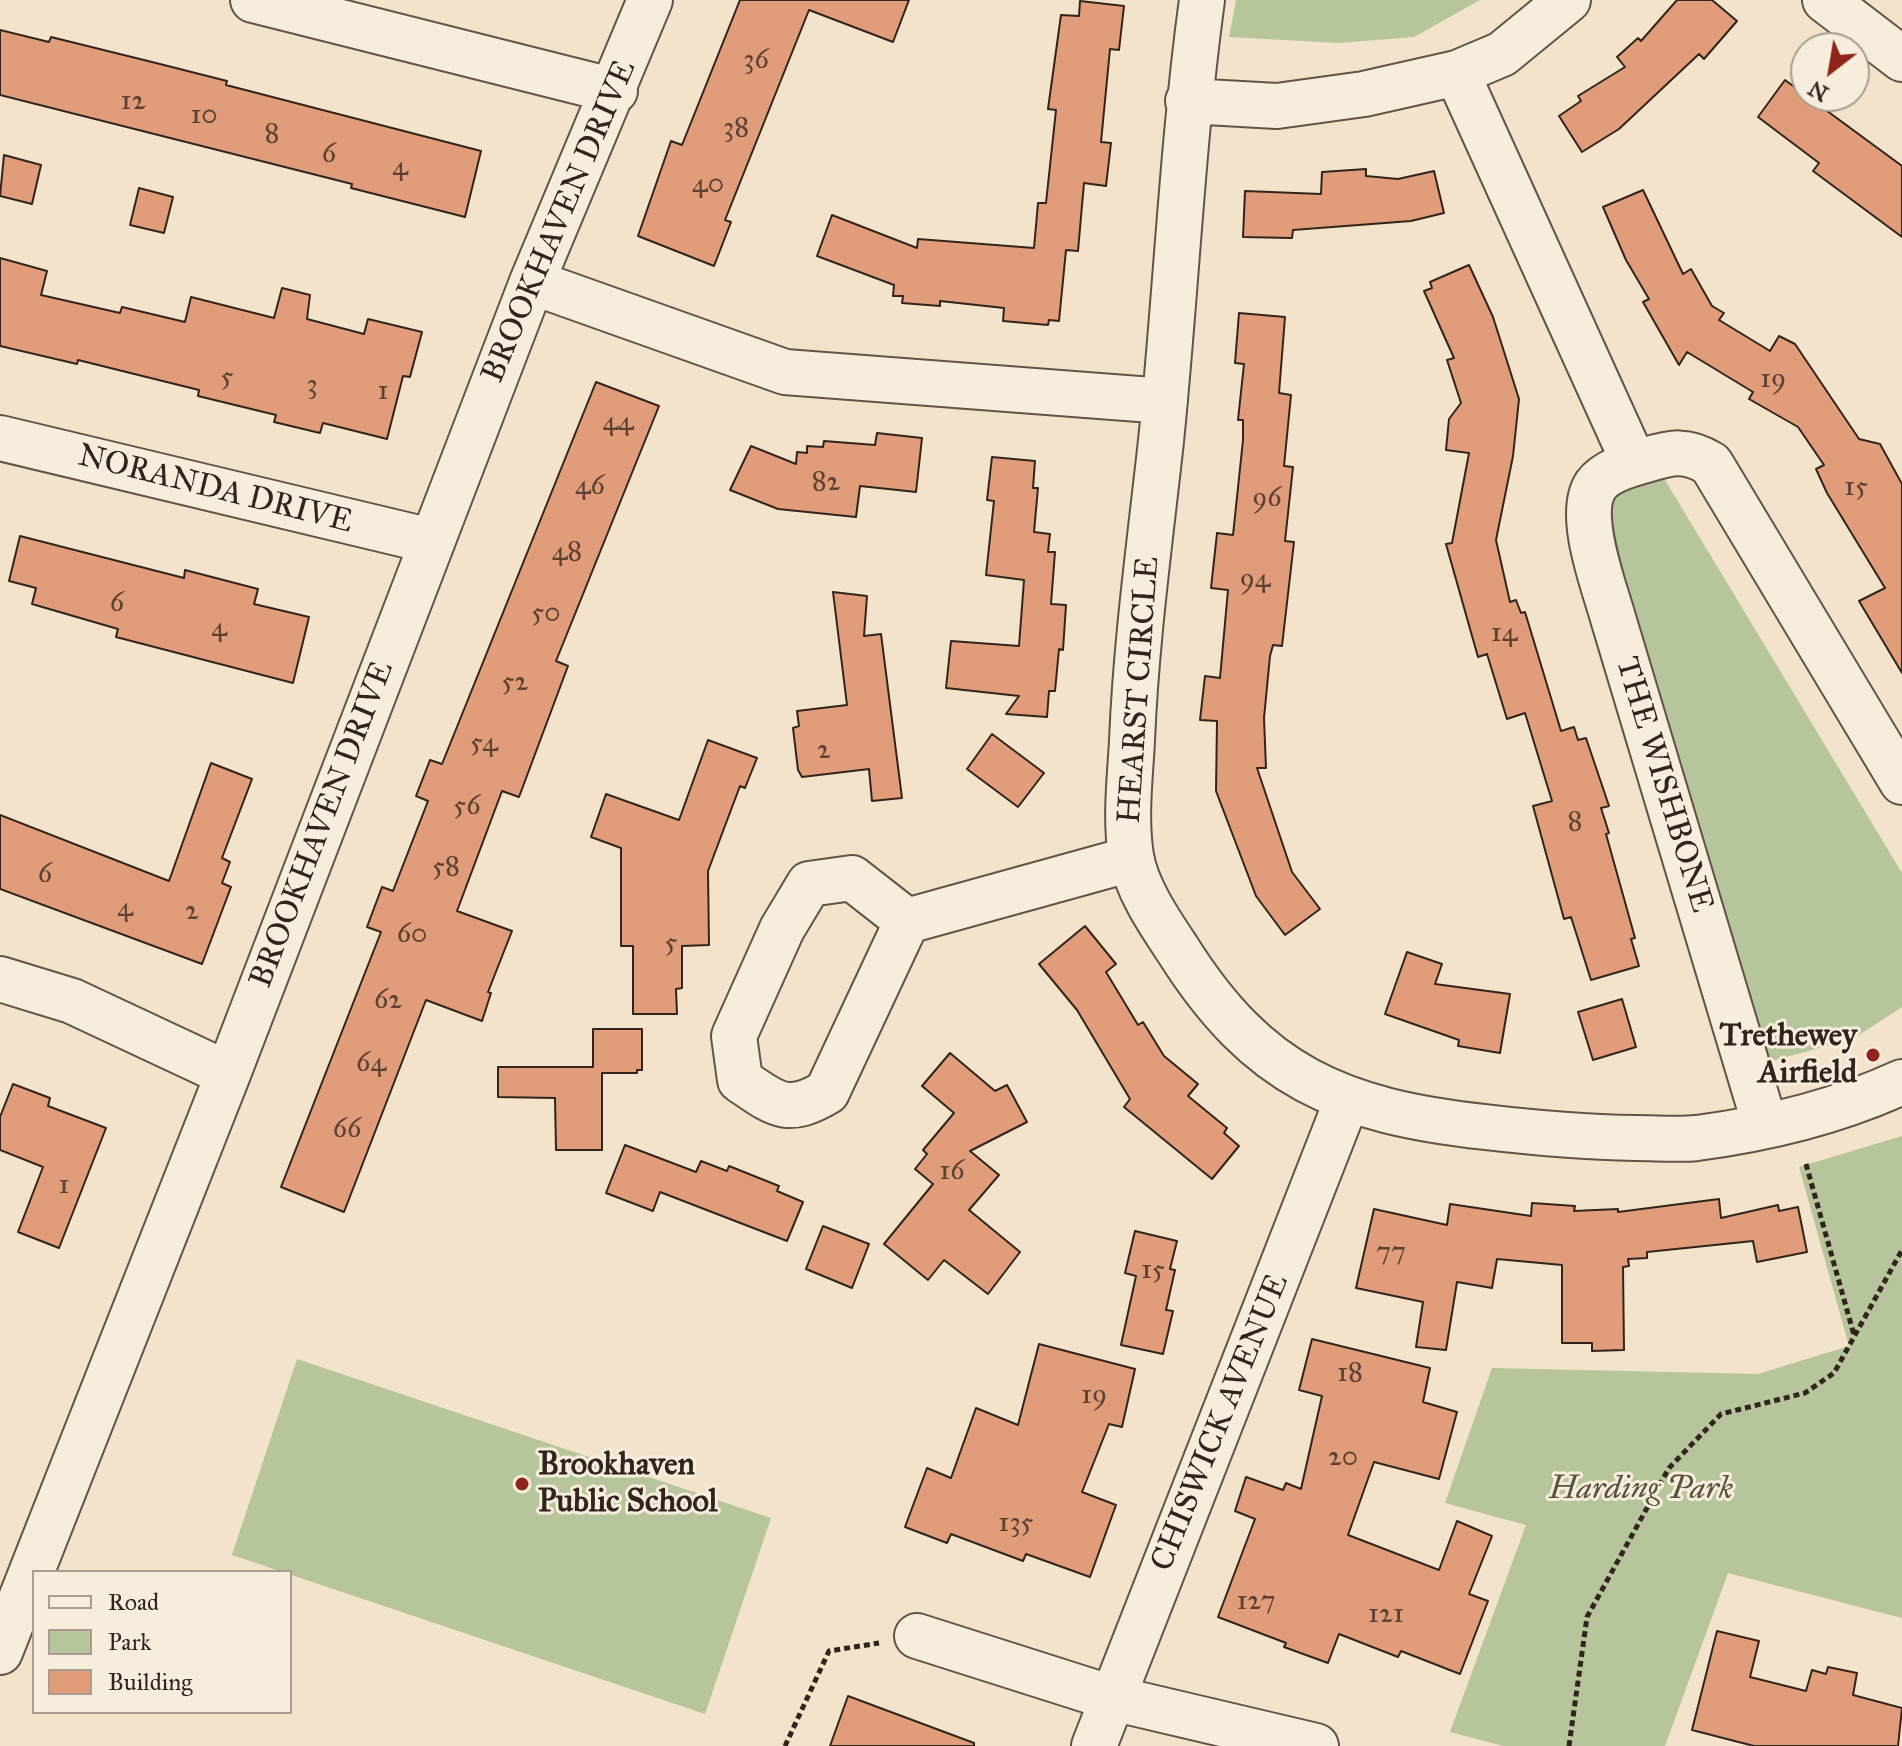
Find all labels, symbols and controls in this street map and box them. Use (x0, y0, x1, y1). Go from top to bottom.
north arrow (1790, 32, 1870, 112)
house number: 36 (743, 44, 769, 78)
street label: BROOKHAVEN DRIVE (475, 55, 645, 389)
text: N (1803, 75, 1833, 108)
house number: 12 (121, 85, 145, 119)
house number: 10 (190, 99, 218, 133)
house number: 38 (723, 112, 749, 146)
house number: 8 (265, 118, 279, 152)
house number: 6 (322, 138, 336, 172)
house number: 4 (392, 151, 408, 185)
house number: 40 (692, 168, 724, 202)
house number: 5 (220, 361, 234, 395)
house number: 19 (1760, 363, 1786, 397)
house number: 3 (306, 369, 318, 403)
house number: 1 (377, 375, 389, 409)
house number: 44 (602, 406, 634, 440)
street label: NORANDA DRIVE (74, 437, 356, 543)
house number: 82 (812, 466, 840, 500)
house number: 46 (575, 470, 605, 504)
house number: 15 (1844, 471, 1868, 505)
house number: 96 (1252, 482, 1282, 516)
house number: 48 (552, 536, 582, 570)
street label: HEARST CIRCLE (1112, 555, 1168, 825)
house number: 94 (1240, 563, 1270, 597)
house number: 6 (110, 587, 124, 621)
house number: 50 (531, 597, 561, 631)
house number: 4 (211, 612, 227, 646)
house number: 14 (1491, 617, 1517, 651)
street label: THE WISHBONE (1606, 653, 1720, 917)
street label: BROOKHAVEN DRIVE (243, 656, 403, 994)
house number: 52 (502, 666, 528, 700)
house number: 54 (470, 727, 498, 761)
house number: 2 (817, 734, 831, 768)
house number: 56 (453, 790, 481, 824)
house number: 8 (1568, 806, 1582, 840)
house number: 58 (432, 851, 460, 885)
house number: 6 (38, 858, 52, 892)
house number: 4 (117, 892, 133, 926)
house number: 2 (185, 895, 199, 929)
house number: 60 (397, 918, 427, 952)
house number: 5 (664, 927, 678, 961)
house number: 62 (374, 984, 402, 1018)
place label: Trethewey Airfield (1720, 1018, 1857, 1093)
marker: Trethewey Airfield (1864, 1046, 1882, 1064)
house number: 64 (356, 1047, 386, 1081)
house number: 66 (333, 1113, 361, 1147)
house number: 16 (939, 1155, 965, 1189)
house number: 1 (58, 1169, 70, 1203)
house number: 77 (1376, 1236, 1406, 1270)
house number: 15 (1141, 1254, 1165, 1288)
street label: CHISWICK AVENUE (1144, 1269, 1298, 1577)
house number: 18 (1337, 1357, 1363, 1391)
house number: 19 (1081, 1379, 1107, 1413)
house number: 20 (1328, 1441, 1358, 1475)
place label: Brookhaven Public School (538, 1447, 717, 1522)
park label: Harding Park (1549, 1471, 1733, 1509)
marker: Brookhaven Public School (513, 1475, 531, 1493)
house number: 135 (998, 1507, 1034, 1541)
legend (32, 1570, 292, 1714)
house number: 127 (1236, 1585, 1276, 1619)
text: Road (108, 1587, 159, 1617)
house number: 121 (1368, 1598, 1404, 1632)
text: Park (108, 1627, 151, 1657)
text: Building (108, 1667, 193, 1697)

